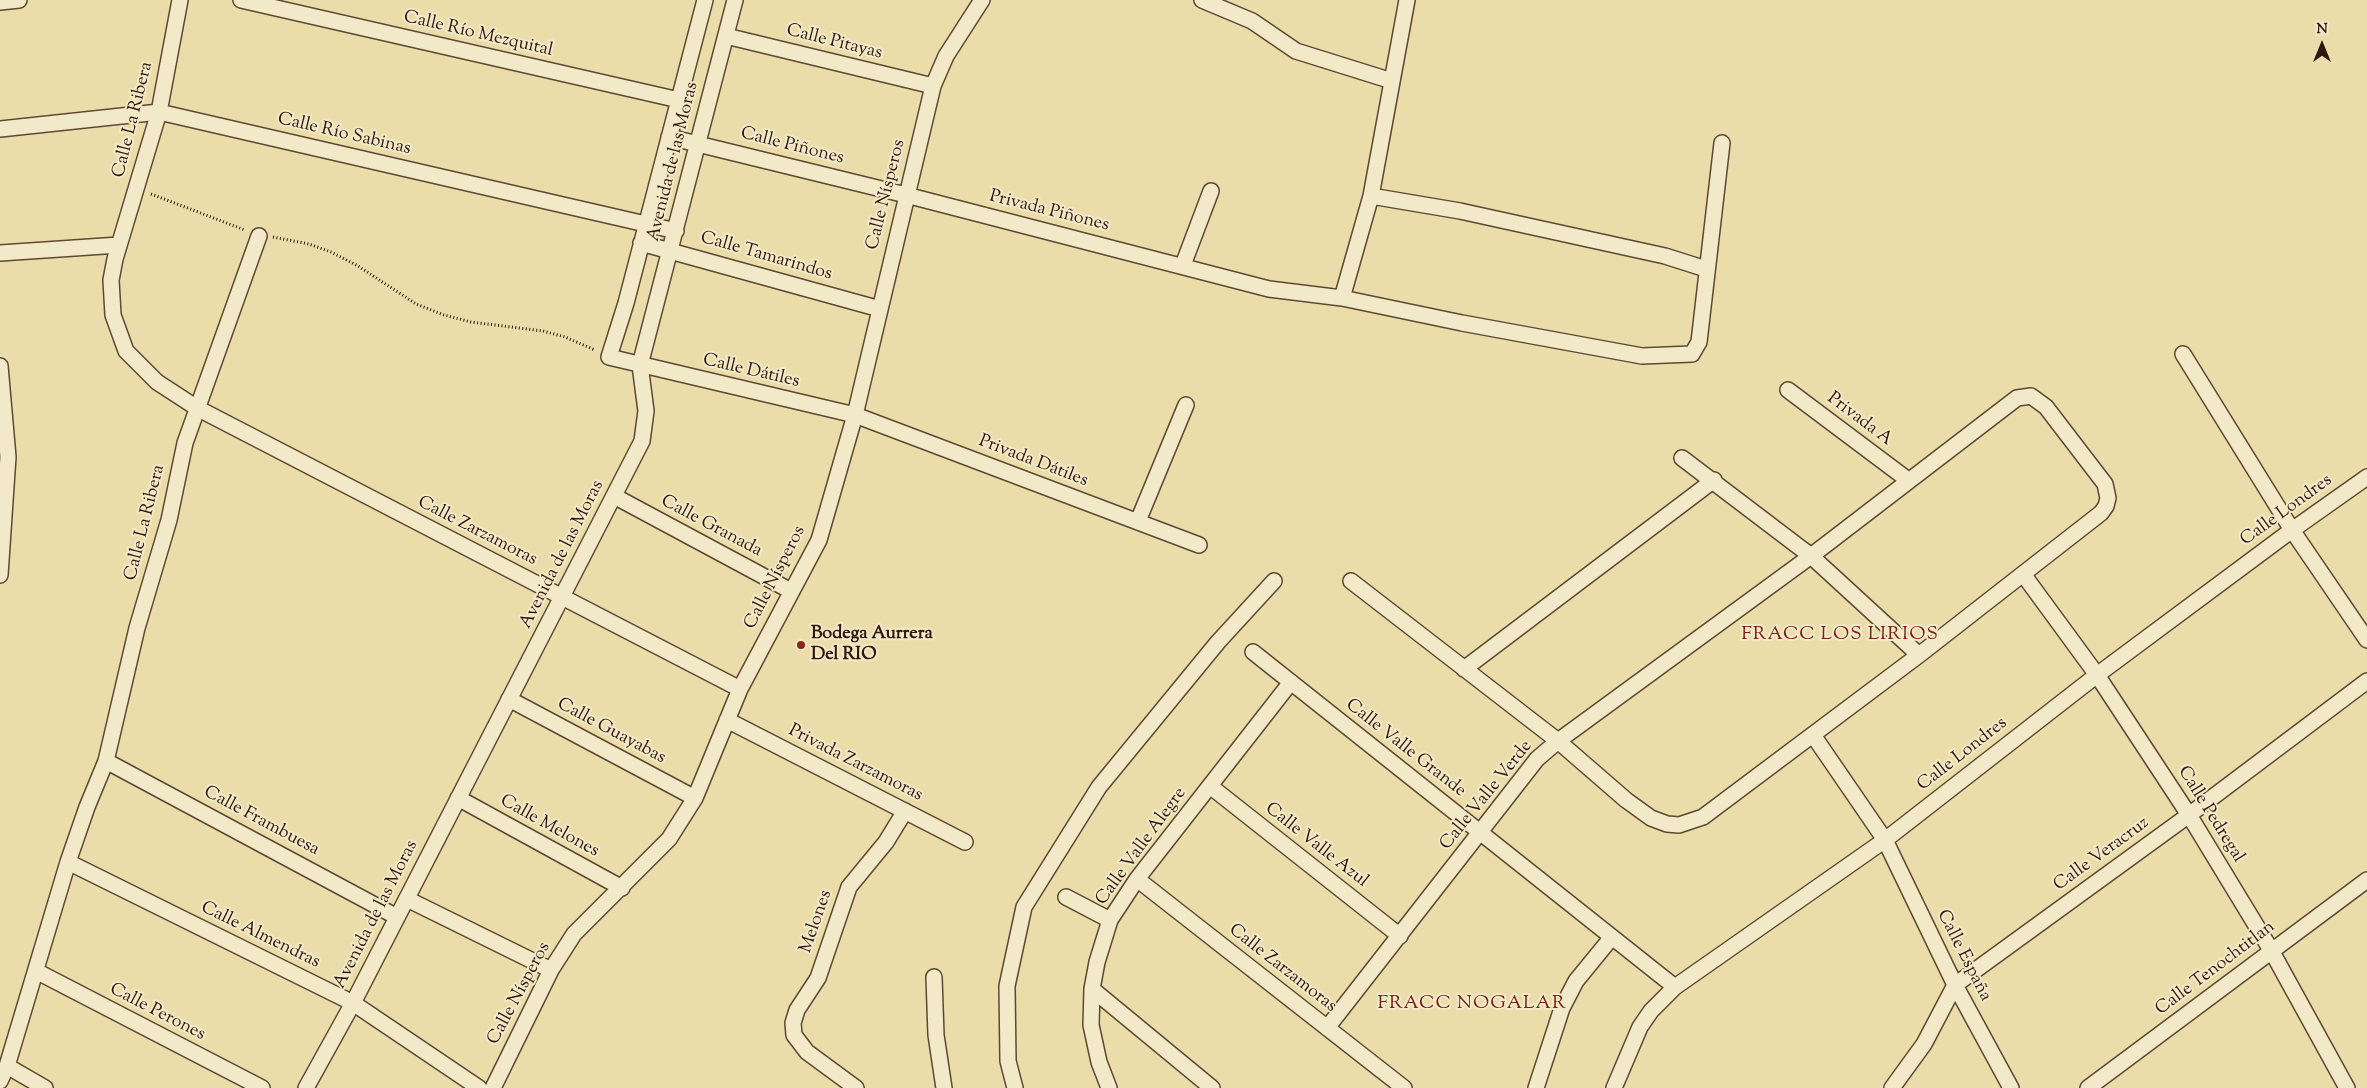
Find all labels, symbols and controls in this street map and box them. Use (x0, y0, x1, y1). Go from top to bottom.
street label: Calle Río Mezquital (401, 7, 555, 63)
north arrow (2297, 20, 2347, 70)
text: N (2316, 20, 2328, 40)
street label: Calle Pitayas (784, 21, 884, 65)
street label: Calle La Ribera (109, 60, 159, 180)
street label: Avenida de las Moras (644, 80, 704, 244)
street label: Calle Río Sabinas (275, 109, 413, 161)
street label: Calle Piñones (738, 124, 846, 170)
street label: Calle Nísperos (863, 137, 911, 253)
street label: Privada Piñones (987, 187, 1111, 237)
street label: Calle Tamarindos (698, 228, 834, 286)
street label: Calle Dátiles (701, 350, 801, 394)
street label: Privada A (1822, 388, 1896, 452)
street label: Privada Dátiles (975, 431, 1091, 493)
street label: Calle La Ribera (121, 463, 171, 583)
street label: Calle Londres (2237, 471, 2337, 551)
street label: Avenida de las Moras (516, 477, 610, 633)
street label: Calle Granada (657, 491, 765, 563)
street label: Calle Zarzamoras (414, 493, 540, 571)
street label: Calle Nísperos (741, 523, 811, 633)
place label: Bodega Aurrera Del RIO (811, 624, 933, 666)
district label: FRACC LOS LIRIOS (1739, 625, 1941, 647)
marker: Bodega Aurrera Del RIO (795, 639, 807, 651)
street label: Calle Guayabas (553, 694, 669, 770)
street label: Calle Valle Grande (1340, 695, 1470, 803)
street label: Calle Londres (1914, 713, 2012, 797)
street label: Privada Zarzamoras (784, 721, 926, 807)
street label: Calle Valle Verde (1436, 737, 1538, 855)
street label: Calle Pedregal (2172, 763, 2248, 867)
street label: Calle Frambuesa (199, 782, 323, 862)
street label: Calle Valle Alegre (1092, 784, 1192, 910)
street label: Calle Melones (496, 791, 602, 863)
street label: Calle Valle Azul (1260, 799, 1372, 893)
street label: Calle Veracruz (2050, 813, 2154, 897)
street label: Avenida de las Moras (330, 837, 424, 993)
street label: Melones (796, 888, 838, 956)
street label: Calle Almendras (197, 898, 323, 974)
street label: Calle España (1931, 907, 1995, 1005)
street label: Calle Tenochtitlan (2152, 917, 2280, 1021)
street label: Calle Zarzamoras (1224, 920, 1340, 1018)
street label: Calle Nísperos (484, 939, 556, 1049)
street label: Calle Perones (105, 980, 209, 1046)
district label: FRACC NOGALAR (1376, 994, 1568, 1016)

